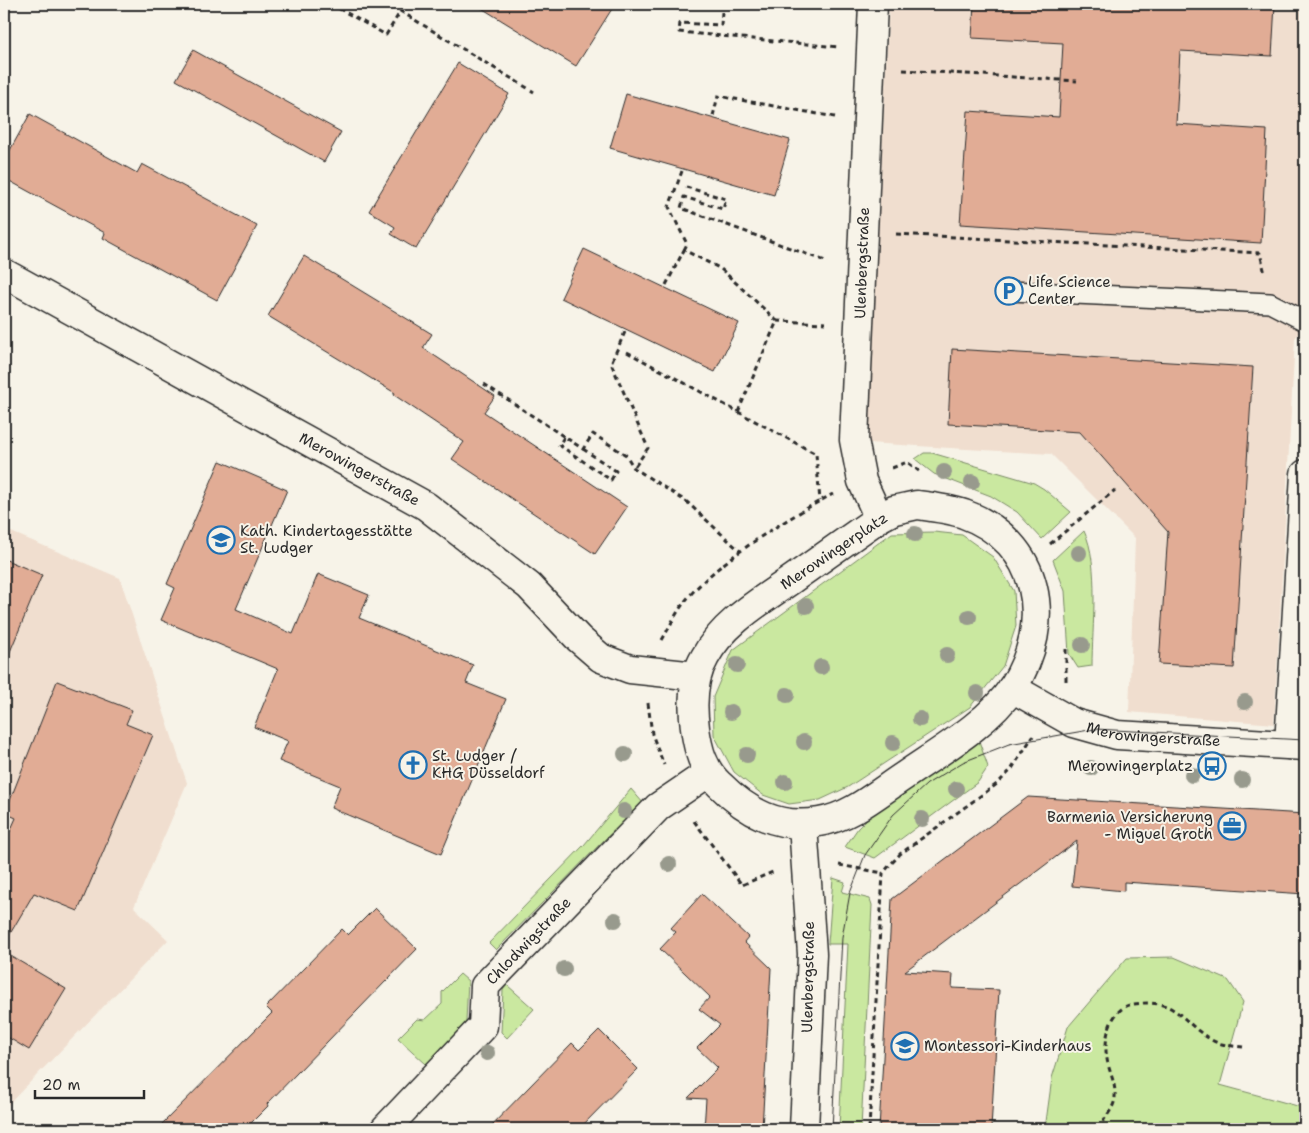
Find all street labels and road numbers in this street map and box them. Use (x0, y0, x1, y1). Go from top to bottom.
street label: Ulenbergstraße (850, 207, 874, 319)
street label: Merowingerstraße (296, 428, 423, 511)
street label: Merowingerplatz (776, 508, 892, 594)
street label: Merowingerstraße (1084, 717, 1221, 751)
street label: Chlodwigstraße (482, 893, 576, 989)
street label: Ulenbergstraße (797, 921, 819, 1033)

